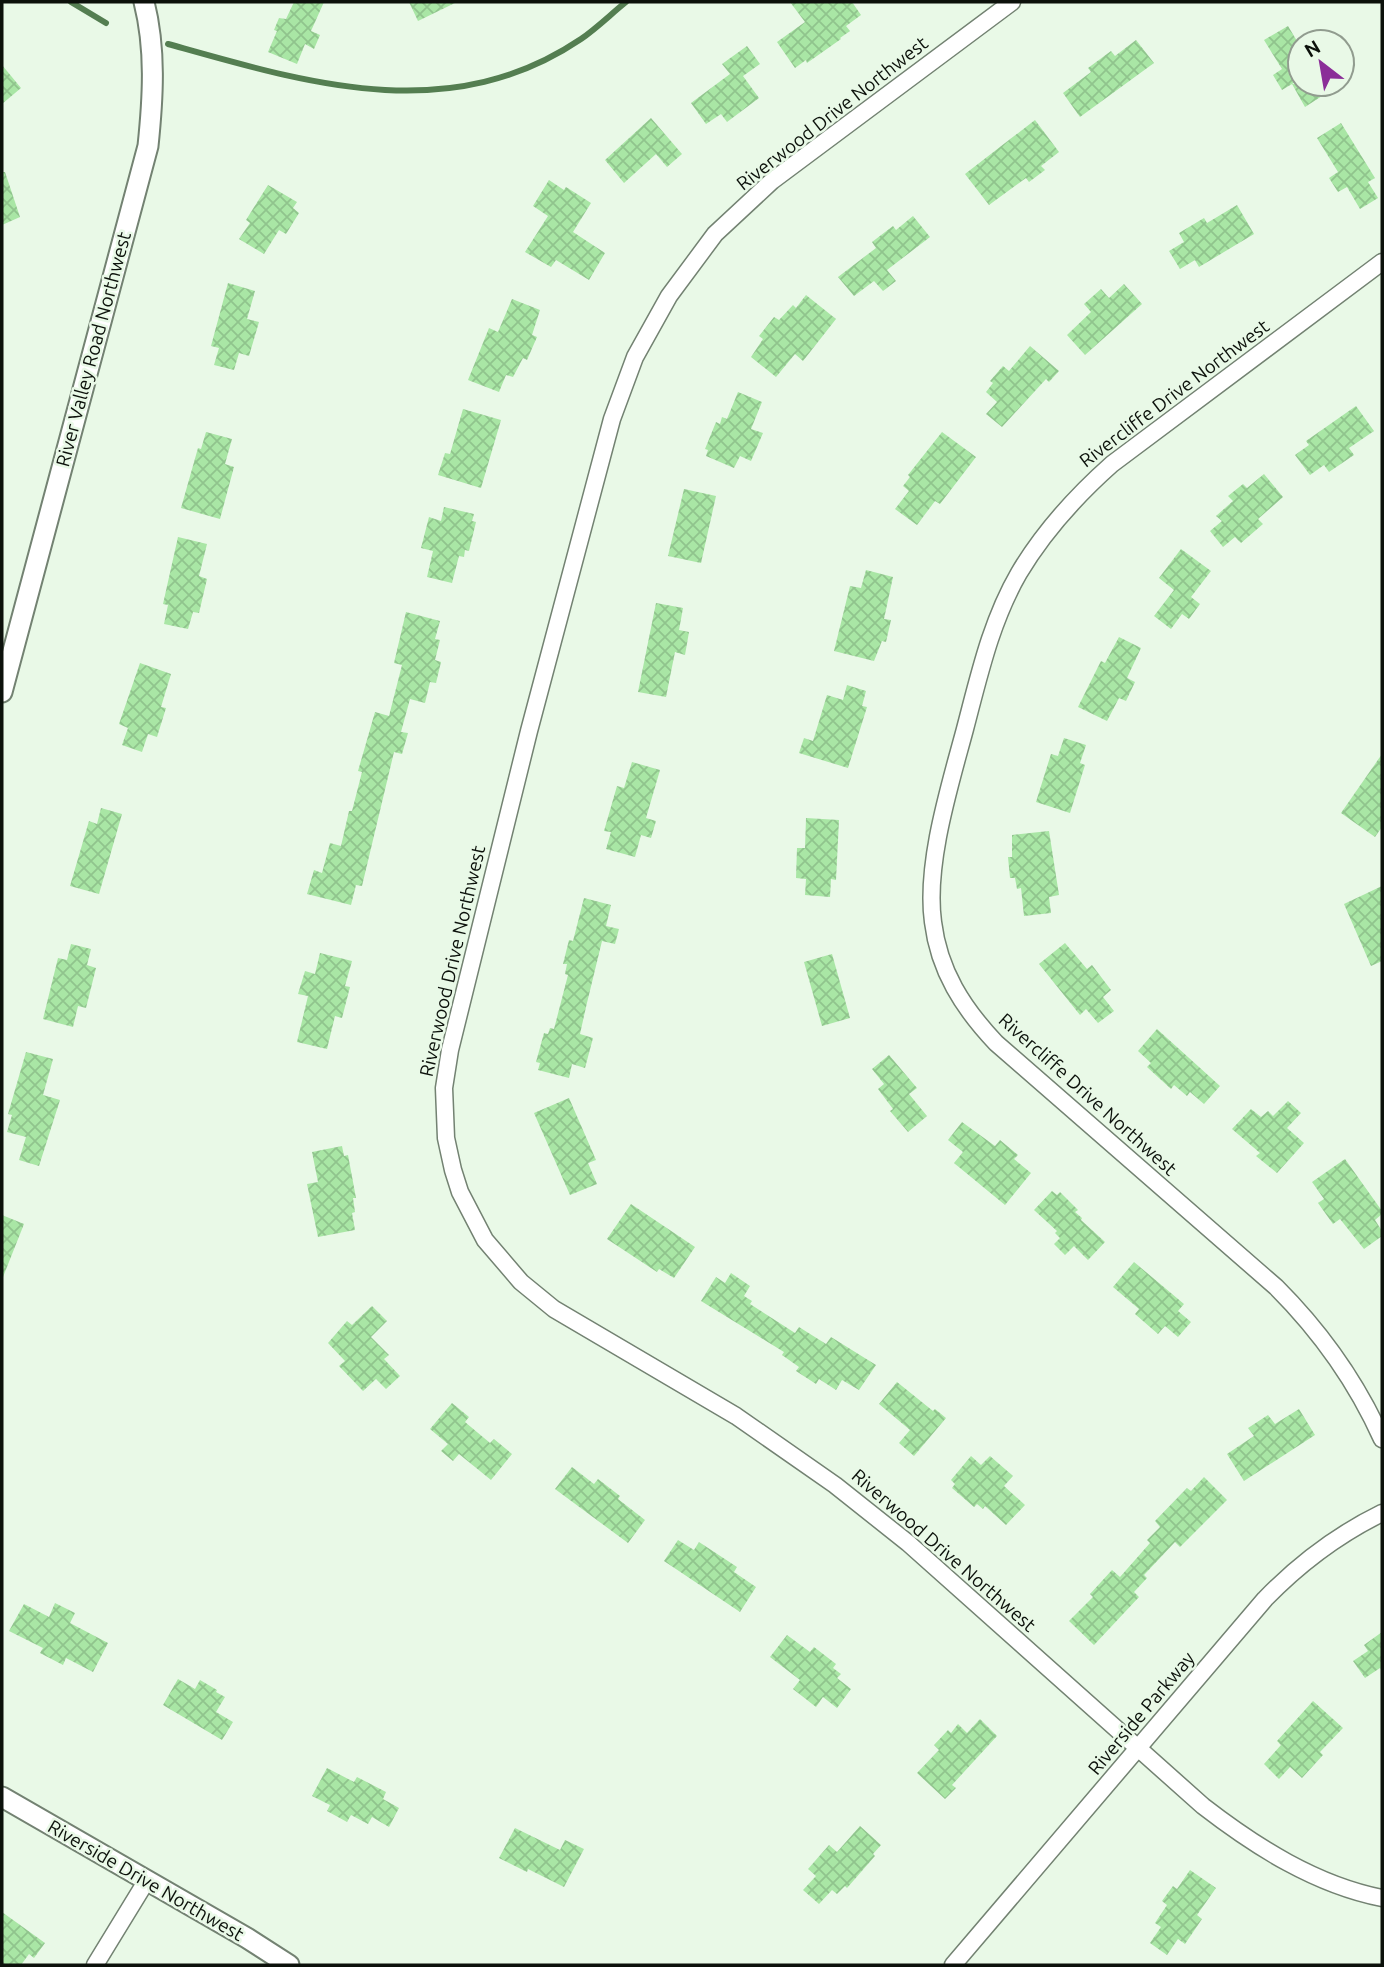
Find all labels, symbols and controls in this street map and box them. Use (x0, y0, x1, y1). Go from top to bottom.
north arrow (1286, 28, 1356, 98)
street label: Riverwood Drive Northwest (732, 31, 932, 194)
text: N (1300, 35, 1324, 62)
street label: River Valley Road Northwest (51, 229, 135, 469)
street label: Rivercliffe Drive Northwest (1075, 314, 1273, 471)
street label: Riverwood Drive Northwest (415, 843, 489, 1079)
street label: Rivercliffe Drive Northwest (995, 1008, 1182, 1180)
street label: Riverwood Drive Northwest (848, 1464, 1041, 1636)
street label: Riverside Parkway (1083, 1647, 1199, 1779)
street label: Riverside Drive Northwest (44, 1815, 248, 1945)

